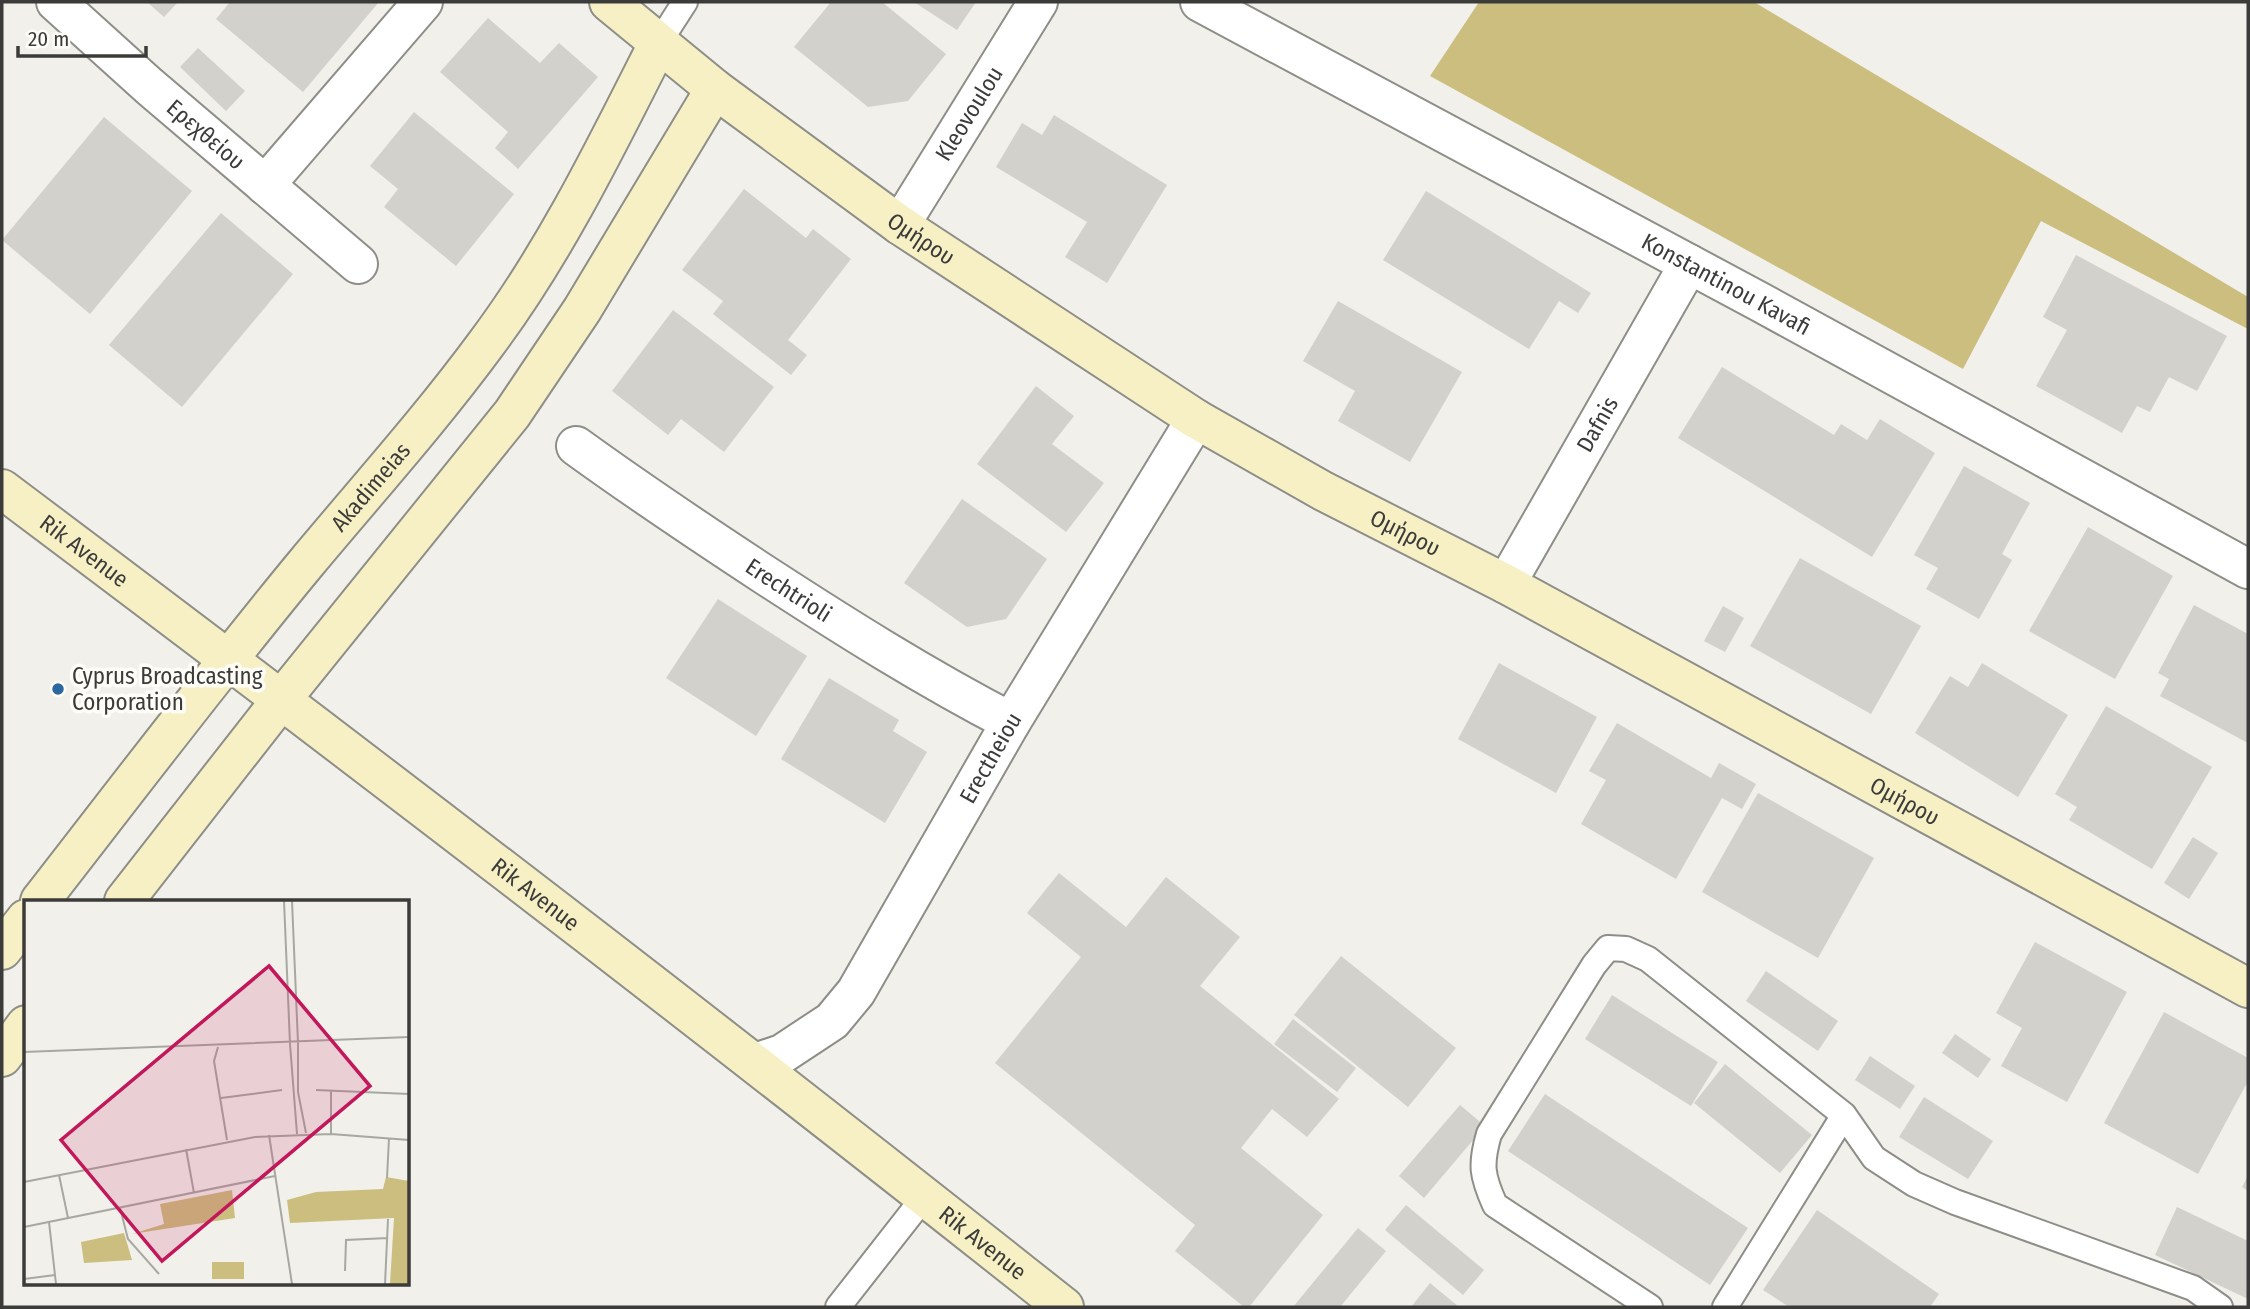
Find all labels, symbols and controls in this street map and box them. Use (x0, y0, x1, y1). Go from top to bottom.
scale bar (18, 14, 145, 58)
text: 20 m (28, 26, 69, 52)
street label: Kleovoulou (929, 61, 1009, 166)
street label: Ερεχθείου (161, 93, 251, 175)
street label: Ομήρου (882, 207, 960, 271)
street label: Konstantinou Kavafi (1637, 227, 1816, 341)
street label: Dafnis (1570, 391, 1624, 457)
street label: Akadimeias (325, 437, 416, 537)
street label: Ομήρου (1366, 503, 1445, 562)
street label: Rik Avenue (34, 509, 134, 593)
street label: Erechtrioli (740, 552, 837, 628)
place label: Cyprus Broadcasting Corporation (72, 662, 263, 716)
marker: Cyprus Broadcasting Corporation (50, 681, 66, 697)
street label: Erectheiou (953, 707, 1028, 808)
street label: Ομήρου (1865, 771, 1944, 831)
street label: Rik Avenue (486, 852, 585, 937)
inset map (24, 900, 410, 1284)
street label: Rik Avenue (933, 1200, 1032, 1286)

